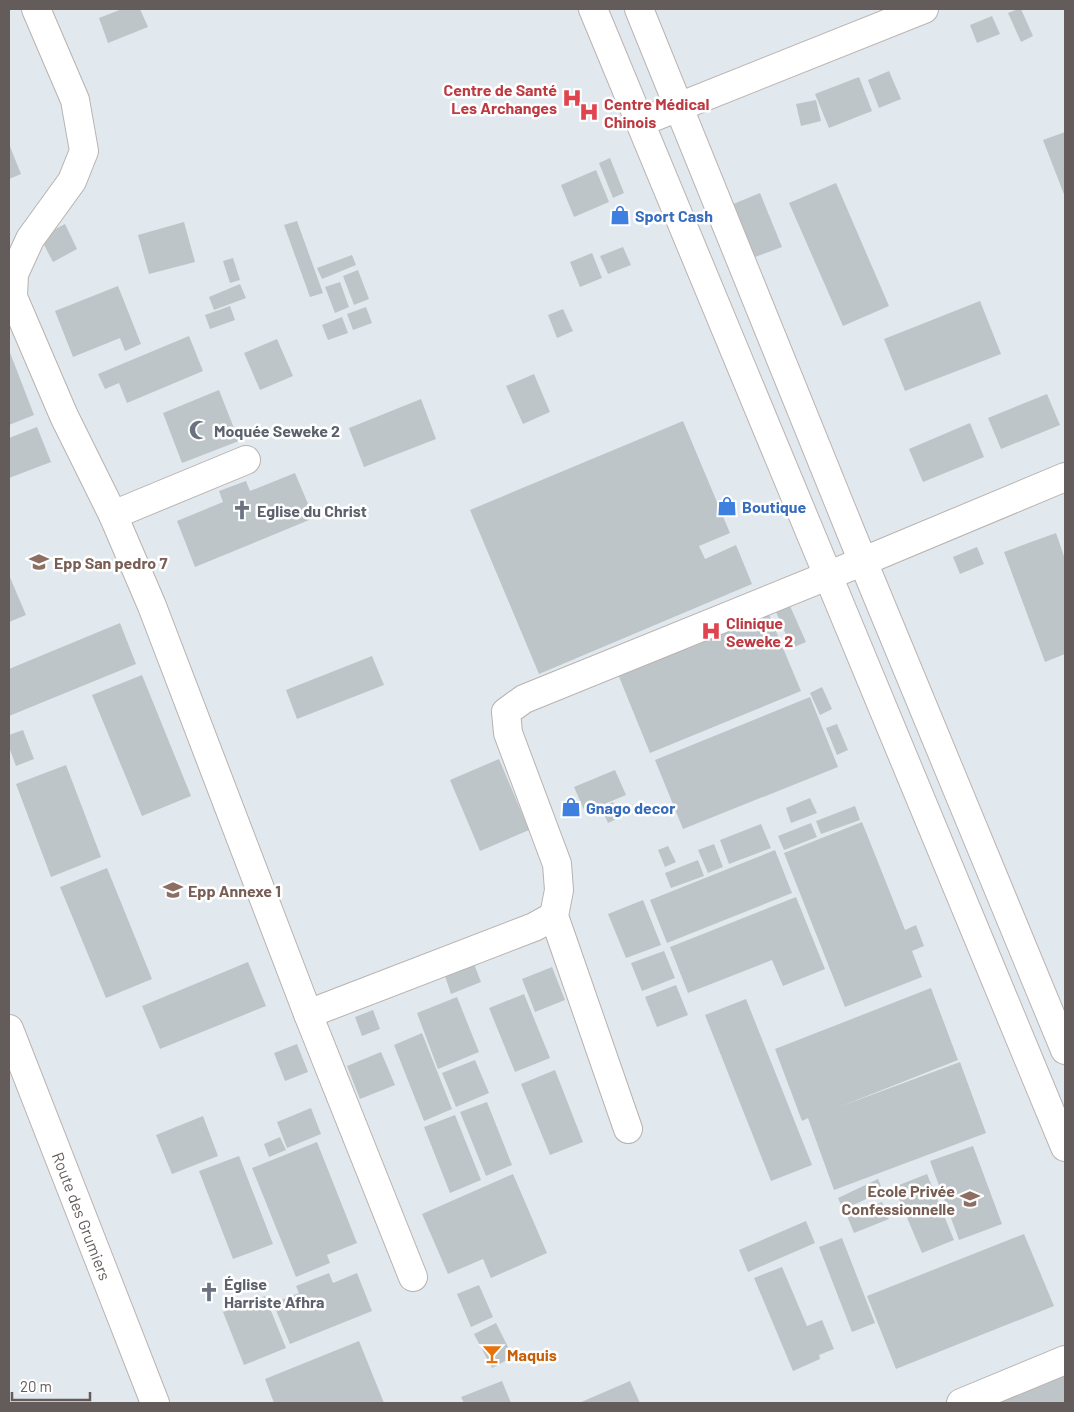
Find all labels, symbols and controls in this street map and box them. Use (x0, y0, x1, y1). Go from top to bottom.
place label: Centre de Santé Les Archanges (444, 80, 557, 117)
hospital icon: Centre de Santé Les Archanges (561, 87, 583, 109)
place label: Centre Médical Chinois (604, 94, 709, 131)
hospital icon: Centre Médical Chinois (578, 101, 600, 123)
shop icon: Sport Cash (609, 204, 631, 226)
place label: Sport Cash (635, 206, 713, 225)
mosque icon: Moquée Seweke 2 (188, 419, 210, 441)
place label: Moquée Seweke 2 (214, 421, 340, 440)
shop icon: Boutique (716, 495, 738, 517)
place label: Boutique (742, 497, 807, 516)
church icon: Eglise du Christ (231, 499, 253, 521)
place label: Eglise du Christ (257, 501, 367, 520)
school or university icon: Epp San pedro 7 (28, 551, 50, 573)
place label: Epp San pedro 7 (54, 553, 167, 572)
place label: Clinique Seweke 2 (726, 613, 793, 650)
hospital icon: Clinique Seweke 2 (700, 620, 722, 642)
shop icon: Gnago decor (560, 796, 582, 818)
place label: Gnago decor (586, 798, 675, 817)
school or university icon: Epp Annexe 1 (162, 879, 184, 901)
place label: Epp Annexe 1 (188, 881, 281, 900)
street label: Route des Grumiers (49, 1149, 115, 1283)
place label: Ecole Privée Confessionnelle (842, 1181, 955, 1218)
school or university icon: Ecole Privée Confessionnelle (959, 1188, 981, 1210)
place label: Église Harriste Afhra (224, 1274, 324, 1311)
church icon: Église Harriste Afhra (198, 1281, 220, 1303)
bar icon: Maquis (481, 1343, 503, 1365)
place label: Maquis (507, 1345, 557, 1364)
scale bar (12, 1370, 90, 1402)
text: 20 m (20, 1377, 52, 1395)

